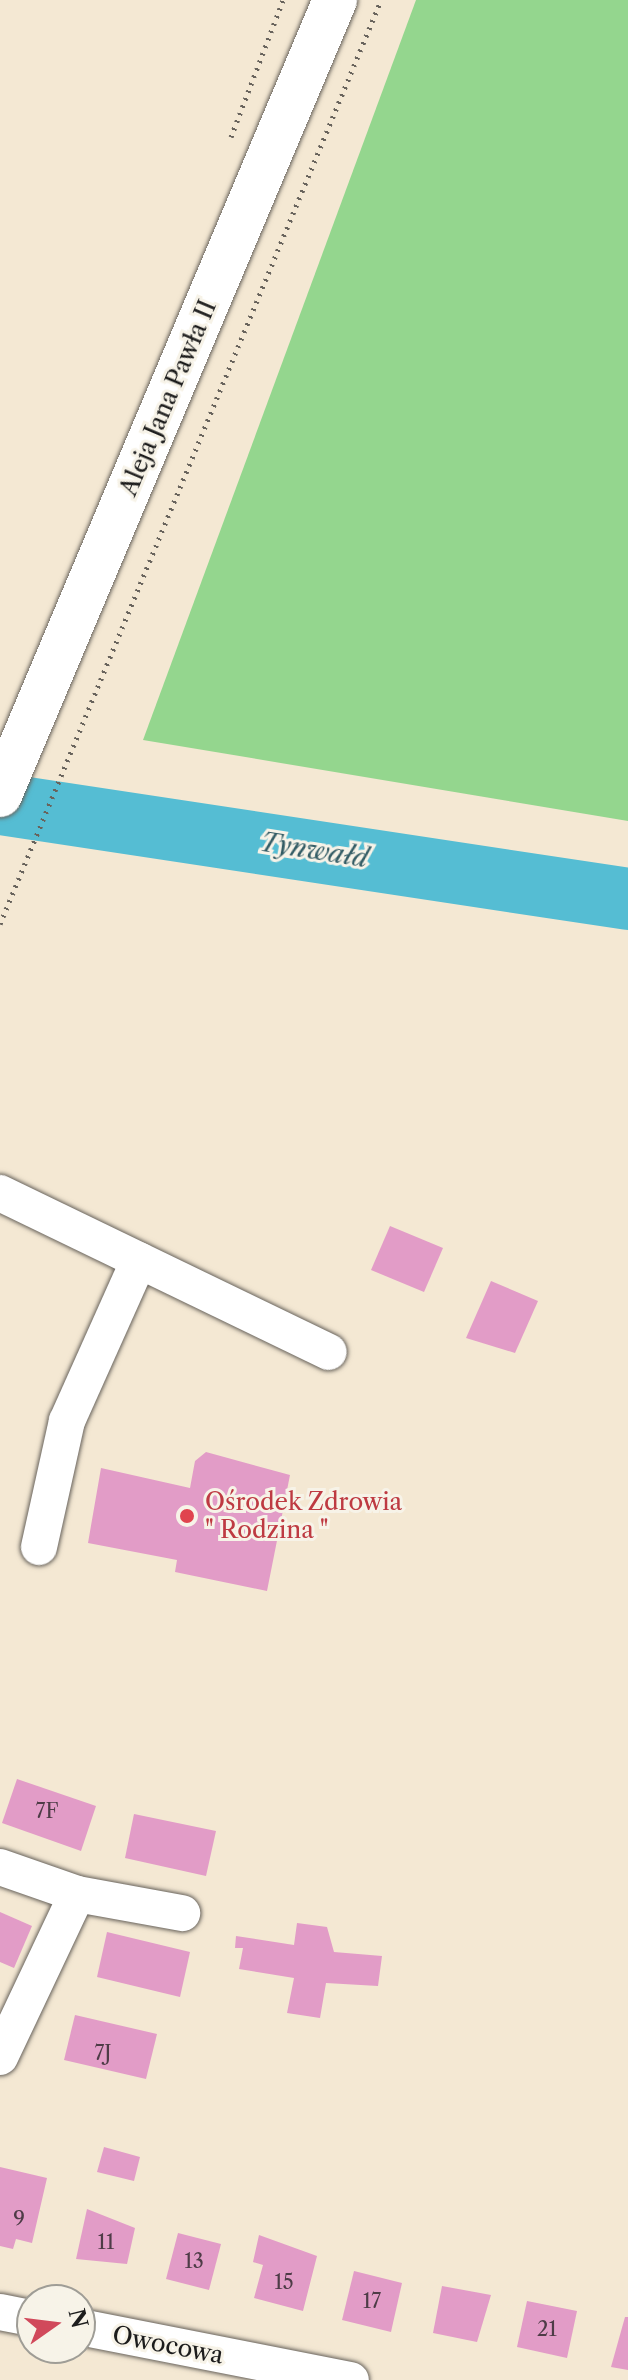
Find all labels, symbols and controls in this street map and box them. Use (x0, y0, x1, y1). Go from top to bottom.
street label: Aleja Jana Pawła II (114, 295, 222, 501)
water label: Tynwałd (258, 827, 370, 875)
place label: Ośrodek Zdrowia " Rodzina " (205, 1488, 403, 1544)
marker: Ośrodek Zdrowia " Rodzina " (176, 1505, 198, 1527)
house number: 7F (36, 1799, 58, 1823)
house number: 7J (94, 2041, 112, 2065)
house number: 9 (13, 2207, 25, 2231)
house number: 11 (98, 2230, 114, 2254)
house number: 13 (184, 2249, 204, 2273)
house number: 15 (274, 2270, 294, 2294)
north arrow (16, 2284, 96, 2364)
house number: 17 (363, 2289, 381, 2313)
text: N (62, 2306, 93, 2331)
house number: 21 (537, 2317, 557, 2341)
street label: Owocowa (110, 2320, 226, 2370)

